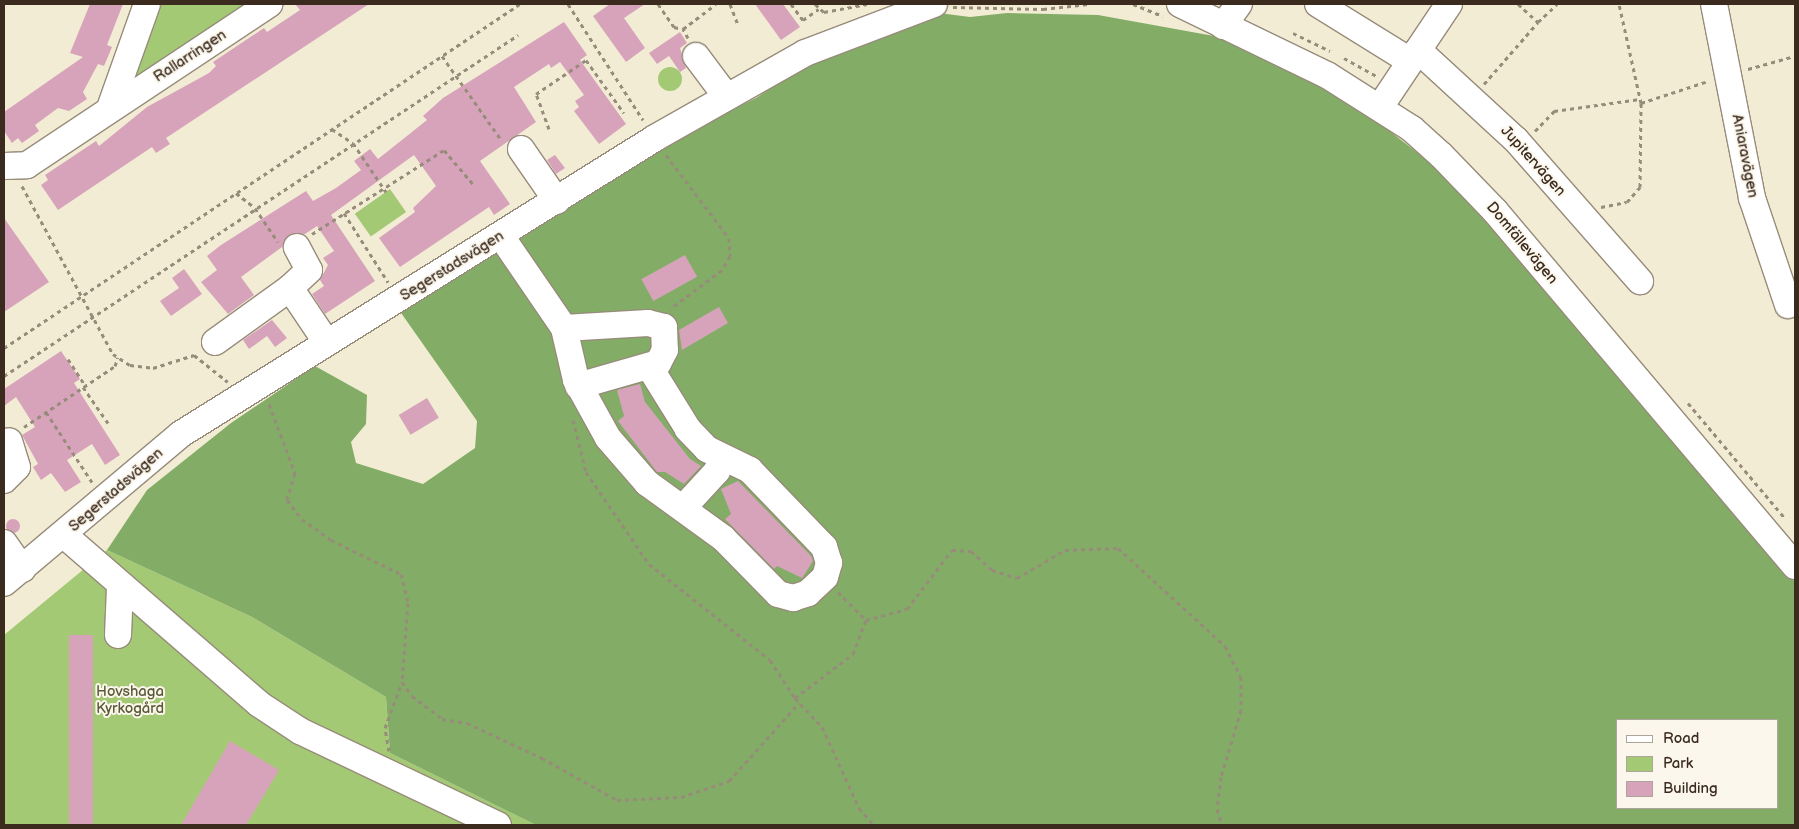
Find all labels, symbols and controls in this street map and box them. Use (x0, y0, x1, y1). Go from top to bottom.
street label: Rallarringen (150, 26, 230, 86)
street label: Aniaravägen (1728, 113, 1762, 199)
street label: Jupitervägen (1497, 122, 1569, 200)
street label: Domfällevägen (1483, 198, 1561, 288)
street label: Segerstadsvägen (397, 227, 507, 305)
street label: Segerstadsvägen (65, 444, 167, 536)
park label: Hovshaga Kyrkogård (96, 682, 164, 717)
legend (1616, 719, 1779, 809)
text: Road (1663, 729, 1699, 748)
text: Park (1663, 754, 1693, 773)
text: Building (1663, 779, 1718, 798)

